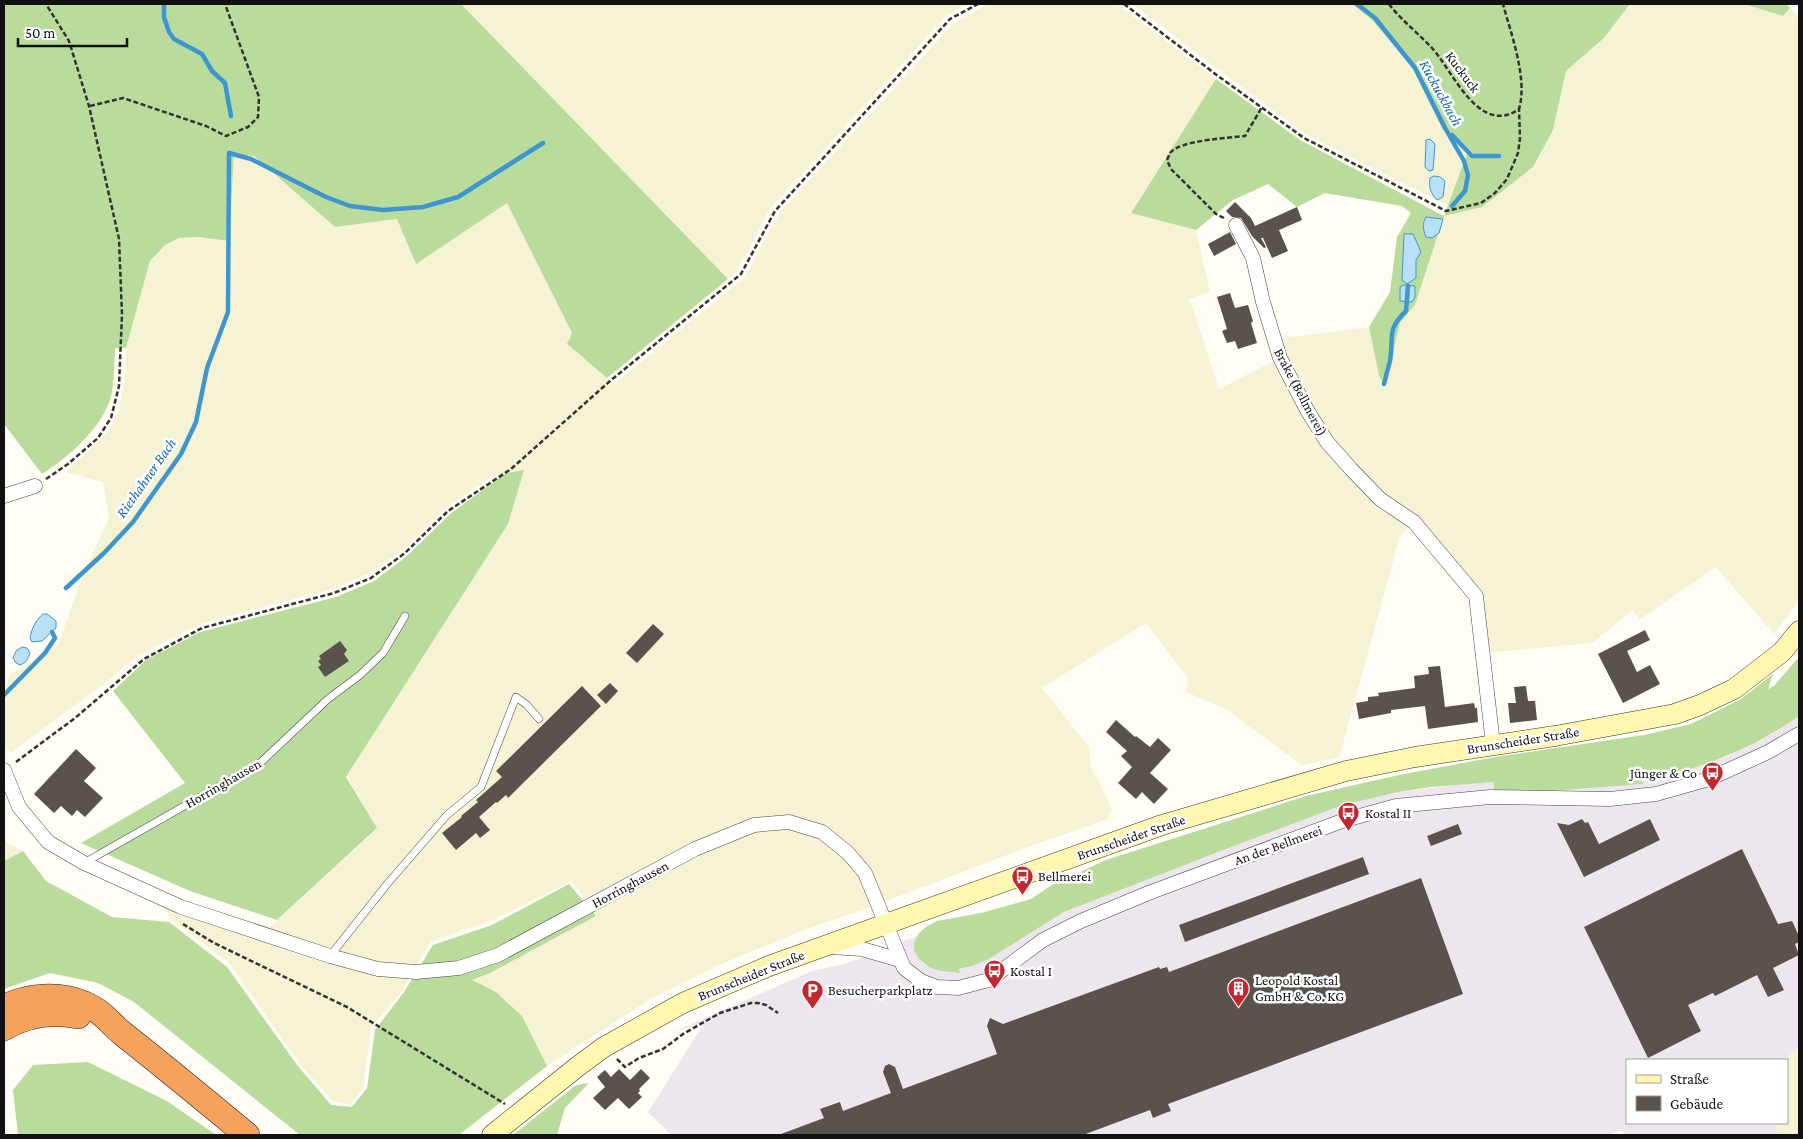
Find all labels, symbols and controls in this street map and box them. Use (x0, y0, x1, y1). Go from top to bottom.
scale bar (18, 15, 126, 47)
text: 50 m (25, 25, 55, 41)
street label: Kuckuck (1442, 48, 1484, 96)
water label: Kuckuckbach (1416, 57, 1466, 129)
street label: Brake (Bellmerei) (1270, 345, 1331, 439)
water label: Riethahner Bach (113, 435, 179, 521)
street label: Brunscheider Straße (1466, 723, 1580, 757)
street label: Horringhausen (182, 755, 264, 811)
bus stop icon: Jünger & Co (1701, 761, 1725, 792)
place label: Jünger & Co (1628, 765, 1697, 781)
bus stop icon: Kostal II (1337, 801, 1361, 832)
place label: Kostal II (1365, 805, 1411, 821)
street label: Brunscheider Straße (1075, 811, 1187, 863)
street label: An der Bellmerei (1232, 822, 1324, 868)
street label: Horringhausen (589, 857, 672, 911)
bus stop icon: Bellmerei (1010, 864, 1034, 895)
place label: Bellmerei (1038, 868, 1091, 884)
street label: Brunscheider Straße (695, 946, 807, 1004)
bus stop icon: Kostal I (982, 959, 1006, 990)
place label: Kostal I (1010, 963, 1052, 979)
place label: Leopold Kostal GmbH & Co. KG (1255, 972, 1344, 1004)
building icon: Leopold Kostal GmbH & Co. KG (1227, 976, 1251, 1007)
parking icon: Besucherparkplatz (800, 978, 824, 1009)
place label: Besucherparkplatz (828, 982, 933, 998)
legend (1626, 1059, 1788, 1124)
text: Straße (1670, 1071, 1709, 1087)
text: Gebäude (1670, 1096, 1724, 1112)

